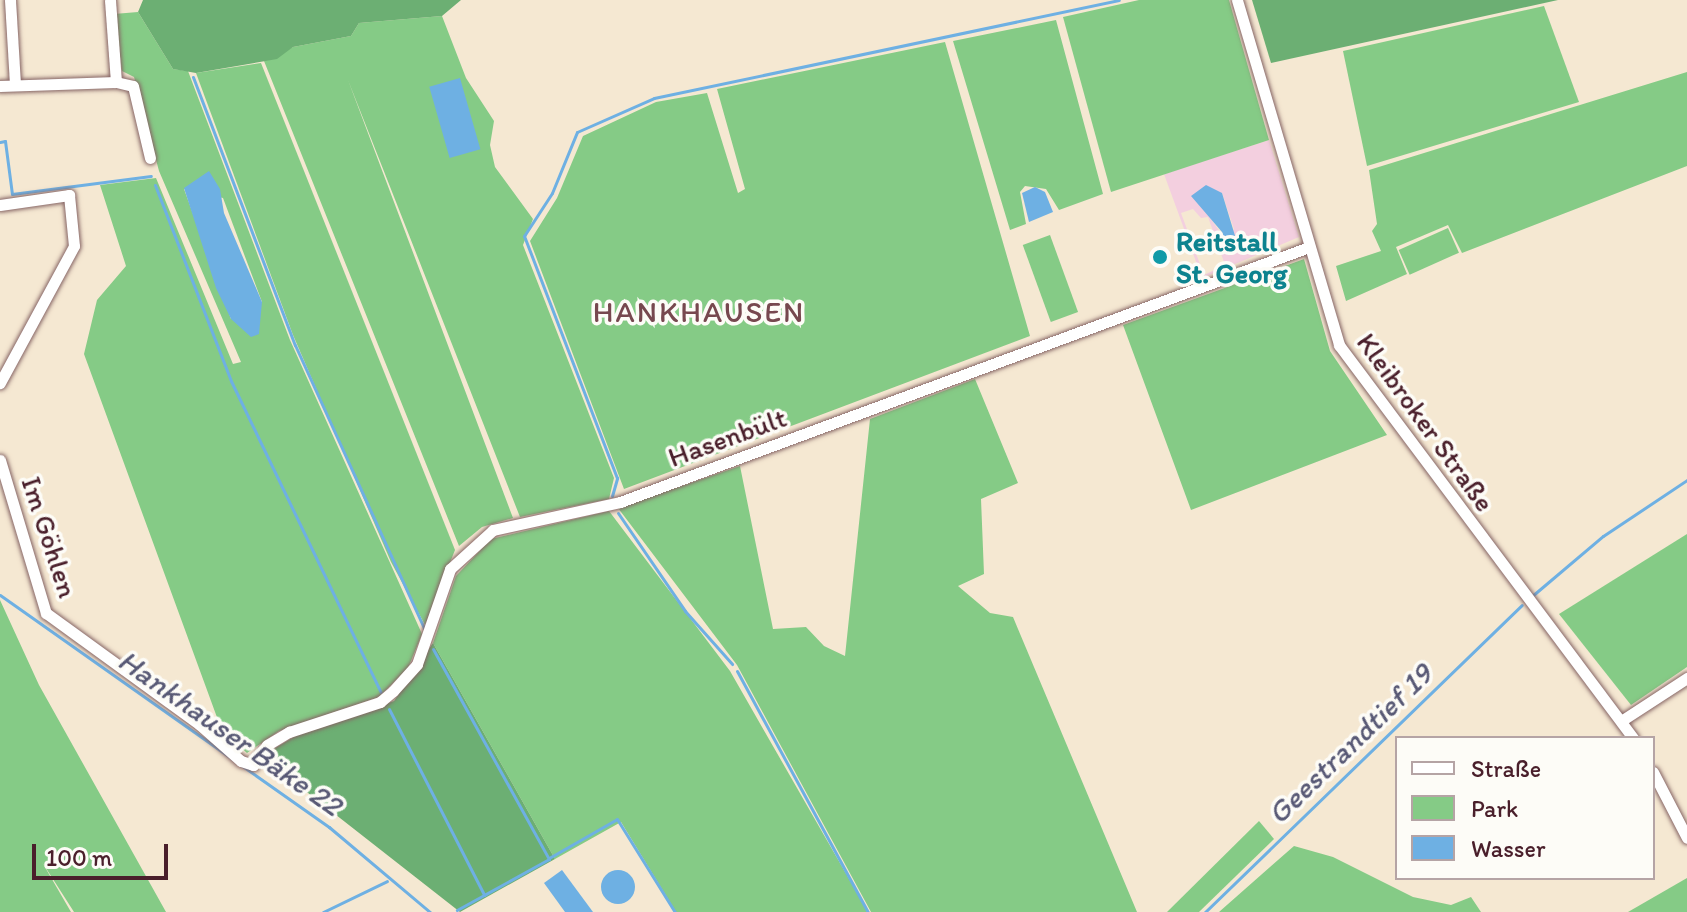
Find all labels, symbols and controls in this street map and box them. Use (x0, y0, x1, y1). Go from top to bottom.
place label: Reitstall St. Georg (1176, 224, 1288, 290)
marker: Reitstall St. Georg (1151, 248, 1169, 266)
district label: HANKHAUSEN (593, 294, 805, 330)
street label: Kleibroker Straße (1350, 326, 1502, 518)
street label: Hasenbült (663, 400, 791, 474)
street label: Im Göhlen (15, 472, 85, 602)
water label: Hankhauser Bäke 22 (111, 642, 349, 824)
water label: Geestrandtief 19 (1260, 656, 1440, 832)
legend (1395, 736, 1655, 880)
text: Straße (1471, 754, 1541, 783)
text: Park (1471, 794, 1518, 823)
scale bar (36, 828, 172, 878)
text: Wasser (1471, 834, 1545, 863)
text: 100 m (46, 843, 112, 872)

